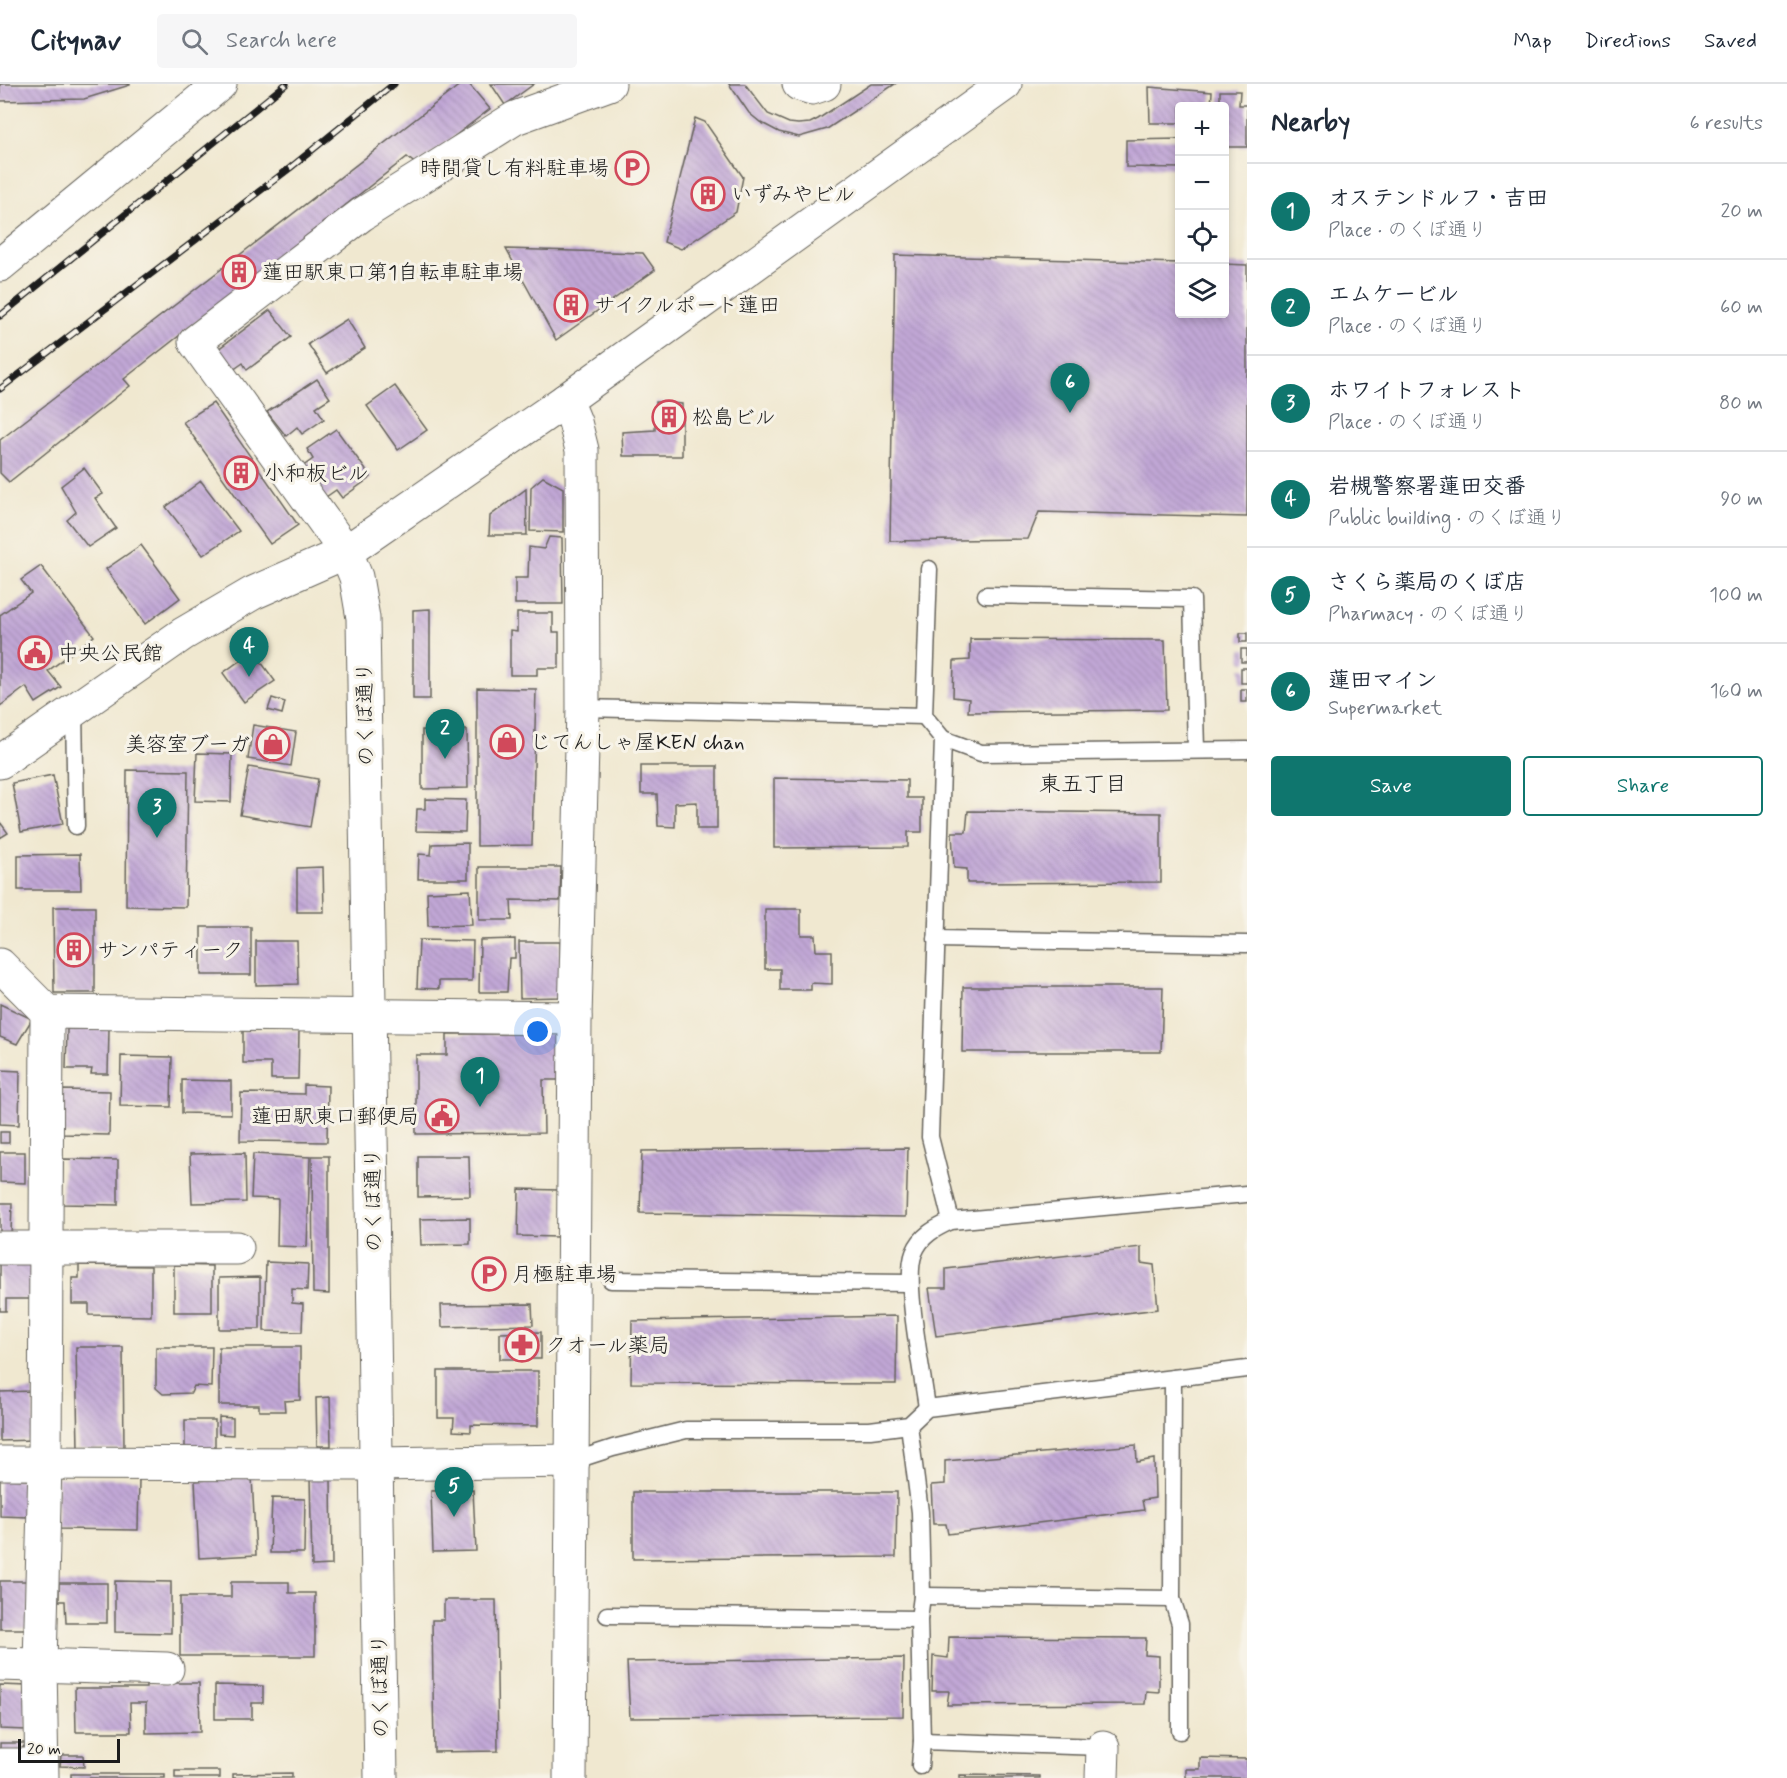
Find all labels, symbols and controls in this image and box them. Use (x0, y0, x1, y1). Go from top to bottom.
search box (157, 14, 577, 68)
text: Citynav (30, 23, 121, 60)
icon: search (178, 25, 211, 58)
text: Search here (226, 27, 337, 55)
text: Map (1513, 27, 1552, 55)
text: Directions (1585, 27, 1671, 55)
text: Saved (1704, 27, 1757, 55)
map controls (1175, 102, 1229, 318)
button: + (1175, 102, 1229, 156)
text: Nearby (1271, 106, 1350, 140)
text: 6 results (1690, 110, 1763, 137)
parking icon: 時間貸し有料駐車場 (614, 150, 650, 186)
place label: 時間貸し有料駐車場 (420, 155, 609, 183)
button: − (1175, 156, 1229, 210)
building icon: いずみやビル (690, 176, 726, 212)
place label: いずみやビル (731, 181, 855, 209)
text: オステンドルフ・吉田 (1328, 185, 1548, 213)
text: 1 (1286, 198, 1295, 225)
text: 20 m (1720, 198, 1763, 225)
button: locate (1175, 210, 1229, 264)
text: Place · のくぼ通り (1328, 217, 1487, 244)
building icon: 蓮田駅東口第1自転車駐車場 (221, 254, 257, 290)
place label: 蓮田駅東口第1自転車駐車場 (262, 259, 523, 287)
button: layers (1175, 264, 1229, 318)
text: エムケービル (1328, 281, 1459, 309)
building icon: サイクルポート蓮田 (553, 287, 589, 323)
place label: サイクルポート蓮田 (594, 292, 780, 320)
text: 2 (1286, 294, 1295, 321)
text: 60 m (1720, 294, 1763, 321)
text: Place · のくぼ通り (1328, 313, 1487, 340)
pin: 6 (1050, 364, 1090, 413)
text: ホワイトフォレスト (1328, 377, 1526, 405)
text: 3 (1286, 390, 1295, 417)
text: 80 m (1719, 390, 1763, 417)
building icon: 松島ビル (651, 399, 687, 435)
place label: 松島ビル (692, 404, 776, 432)
text: Place · のくぼ通り (1328, 409, 1487, 436)
building icon: 小和板ビル (223, 455, 259, 491)
place label: 小和板ビル (264, 460, 369, 488)
text: 岩槻警察署蓮田交番 (1328, 473, 1526, 501)
text: 4 (1285, 486, 1296, 513)
text: 90 m (1720, 486, 1763, 513)
text: Public building · のくぼ通り (1328, 505, 1567, 532)
text: さくら薬局のくぼ店 (1328, 569, 1526, 597)
text: 5 (1285, 582, 1297, 609)
text: 100 m (1709, 582, 1763, 609)
text: Pharmacy · のくぼ通り (1328, 601, 1529, 628)
pin: 4 (230, 628, 268, 677)
public building icon: 中央公民館 (17, 635, 53, 671)
place label: 中央公民館 (58, 640, 163, 668)
street label: のくぼ通り (351, 661, 381, 767)
text: 蓮田マイン (1328, 667, 1438, 695)
text: 6 (1285, 678, 1296, 705)
text: 160 m (1710, 678, 1763, 705)
text: Supermarket (1328, 695, 1442, 722)
pin: 2 (426, 710, 464, 759)
shop icon: じてんしゃ屋KEN chan (489, 724, 525, 760)
shop icon: 美容室ブーガ (255, 726, 291, 762)
place label: じてんしゃ屋KEN chan (530, 729, 745, 757)
place label: 美容室ブーガ (125, 731, 250, 759)
button: Save (1271, 756, 1511, 816)
button: Share (1523, 756, 1763, 816)
district label: 東五丁目 (1039, 771, 1127, 799)
pin: 3 (138, 788, 176, 838)
building icon: サンパティーク (56, 932, 92, 968)
place label: サンパティーク (97, 937, 243, 965)
your location (523, 1017, 552, 1046)
pin: 1 (460, 1058, 500, 1107)
public building icon: 蓮田駅東口郵便局 (424, 1098, 460, 1134)
place label: 蓮田駅東口郵便局 (251, 1103, 419, 1131)
street label: のくぼ通り (359, 1147, 389, 1253)
parking icon: 月極駐車場 (471, 1256, 507, 1292)
place label: 月極駐車場 (512, 1261, 617, 1289)
pharmacy icon: クオール薬局 (504, 1327, 540, 1363)
place label: クオール薬局 (545, 1332, 670, 1360)
pin: 5 (434, 1468, 474, 1517)
street label: のくぼ通り (366, 1633, 396, 1739)
scale bar (18, 1736, 120, 1764)
text: 20 m (27, 1739, 61, 1760)

